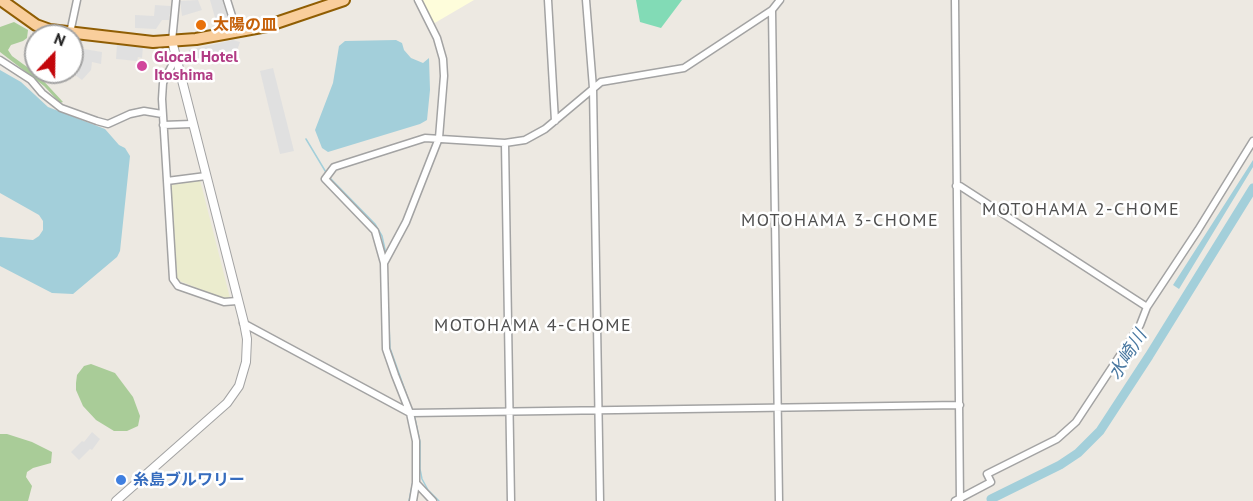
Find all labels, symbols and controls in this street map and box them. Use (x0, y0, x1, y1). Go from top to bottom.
place label: 太陽の皿 (213, 15, 277, 35)
marker: 太陽の皿 (194, 18, 208, 32)
north arrow (24, 24, 84, 84)
text: N (51, 28, 69, 50)
place label: Glocal Hotel Itoshima (154, 47, 238, 85)
marker: Glocal Hotel Itoshima (135, 59, 149, 73)
district label: MOTOHAMA 2-CHOME (982, 199, 1180, 221)
district label: MOTOHAMA 3-CHOME (741, 210, 939, 232)
district label: MOTOHAMA 4-CHOME (434, 315, 632, 337)
water label: 水崎川 (1105, 326, 1151, 384)
place label: 糸島ブルワリー (133, 470, 245, 490)
marker: 糸島ブルワリー (114, 473, 128, 487)

